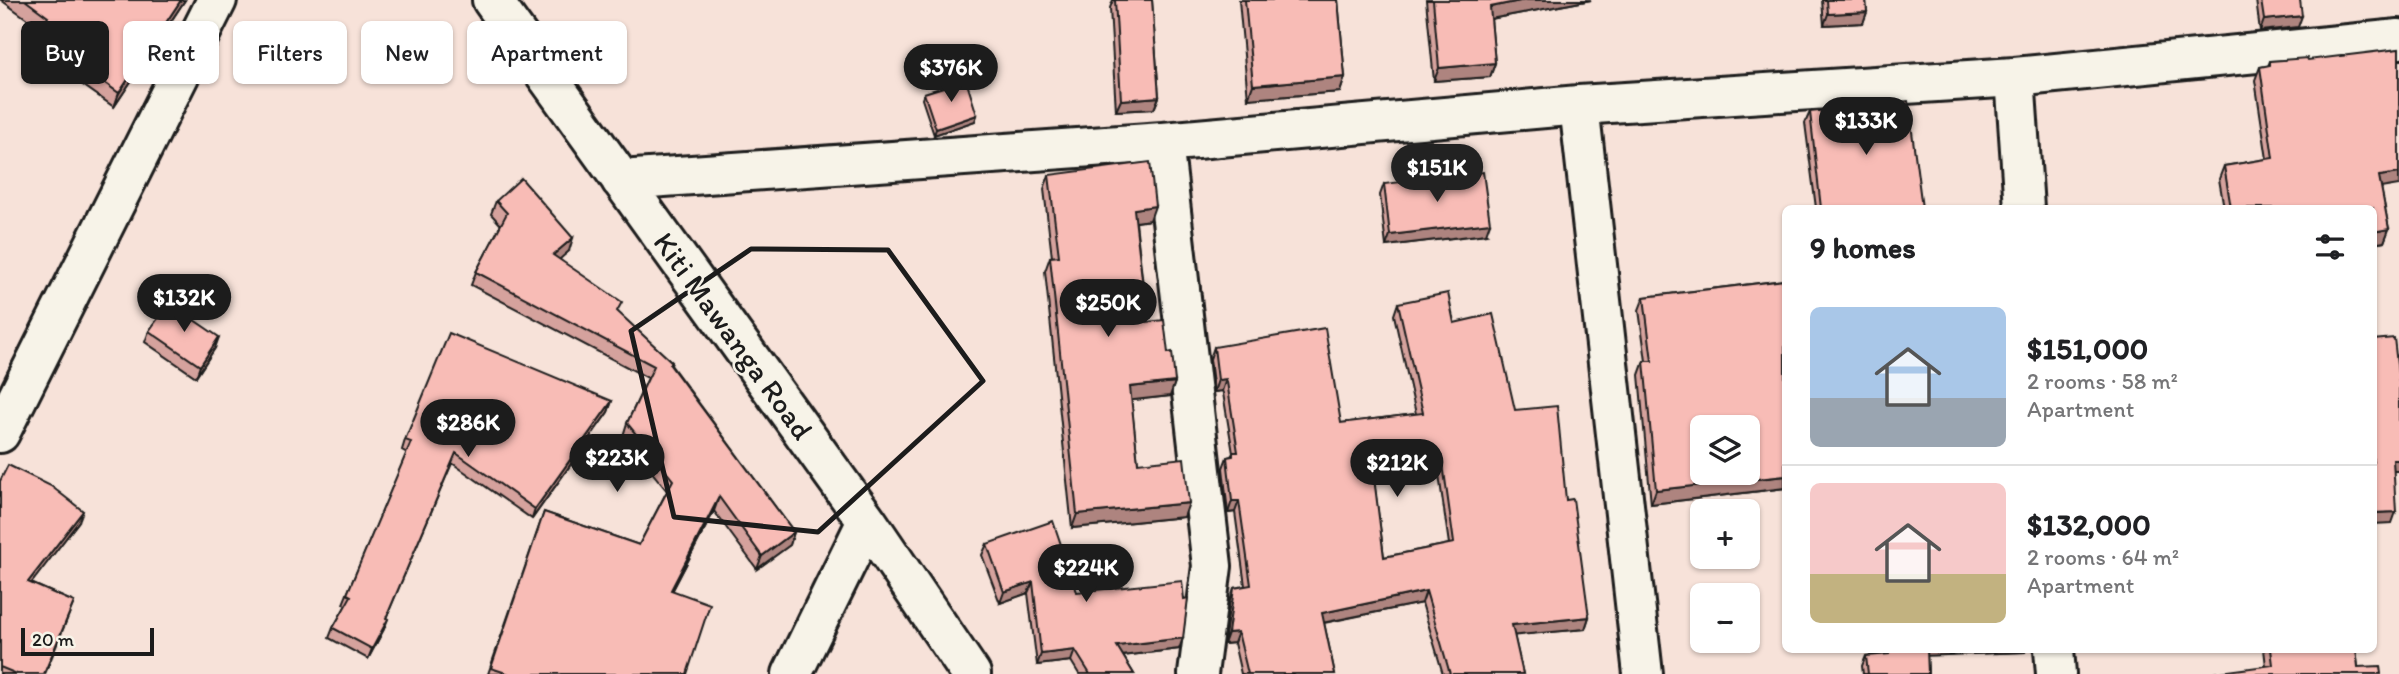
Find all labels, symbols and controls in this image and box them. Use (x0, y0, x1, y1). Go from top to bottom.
chip: Buy (21, 21, 109, 84)
chip: Rent (123, 21, 219, 84)
chip: Filters (233, 21, 347, 84)
chip: New (361, 21, 453, 84)
chip: Apartment (467, 21, 627, 84)
pin: $376K (902, 44, 1000, 104)
text: $376K (920, 53, 982, 81)
pin: $133K (1817, 97, 1915, 157)
text: $133K (1835, 106, 1897, 134)
pin: $151K (1388, 144, 1486, 204)
text: $151K (1407, 153, 1467, 181)
street label: Kiti Mawanga Road (646, 225, 821, 447)
icon: filters (2311, 228, 2349, 266)
text: 9 homes (1810, 229, 1916, 266)
pin: $132K (135, 274, 233, 334)
pin: $250K (1059, 280, 1157, 339)
text: $132K (153, 283, 215, 311)
text: $250K (1076, 288, 1140, 316)
text: $151,000 (2027, 330, 2148, 367)
icon: home (1866, 335, 1950, 419)
text: 2 rooms · 58 m² (2027, 367, 2178, 395)
text: Apartment (2027, 395, 2134, 423)
pin: $286K (419, 400, 517, 459)
text: $286K (436, 408, 500, 436)
map controls (1690, 415, 1760, 653)
button: layers (1690, 415, 1760, 485)
pin: $223K (568, 434, 666, 494)
pin: $212K (1348, 440, 1446, 499)
text: $223K (585, 443, 649, 471)
text: $212K (1366, 448, 1428, 476)
button: + (1690, 499, 1760, 569)
text: $132,000 (2027, 506, 2151, 543)
icon: home (1866, 511, 1950, 595)
text: 2 rooms · 64 m² (2027, 543, 2179, 571)
pin: $224K (1037, 544, 1135, 604)
text: $224K (1054, 553, 1118, 581)
text: Apartment (2027, 571, 2134, 599)
button: − (1690, 583, 1760, 653)
scale bar (21, 625, 154, 657)
text: 20 m (32, 628, 74, 651)

